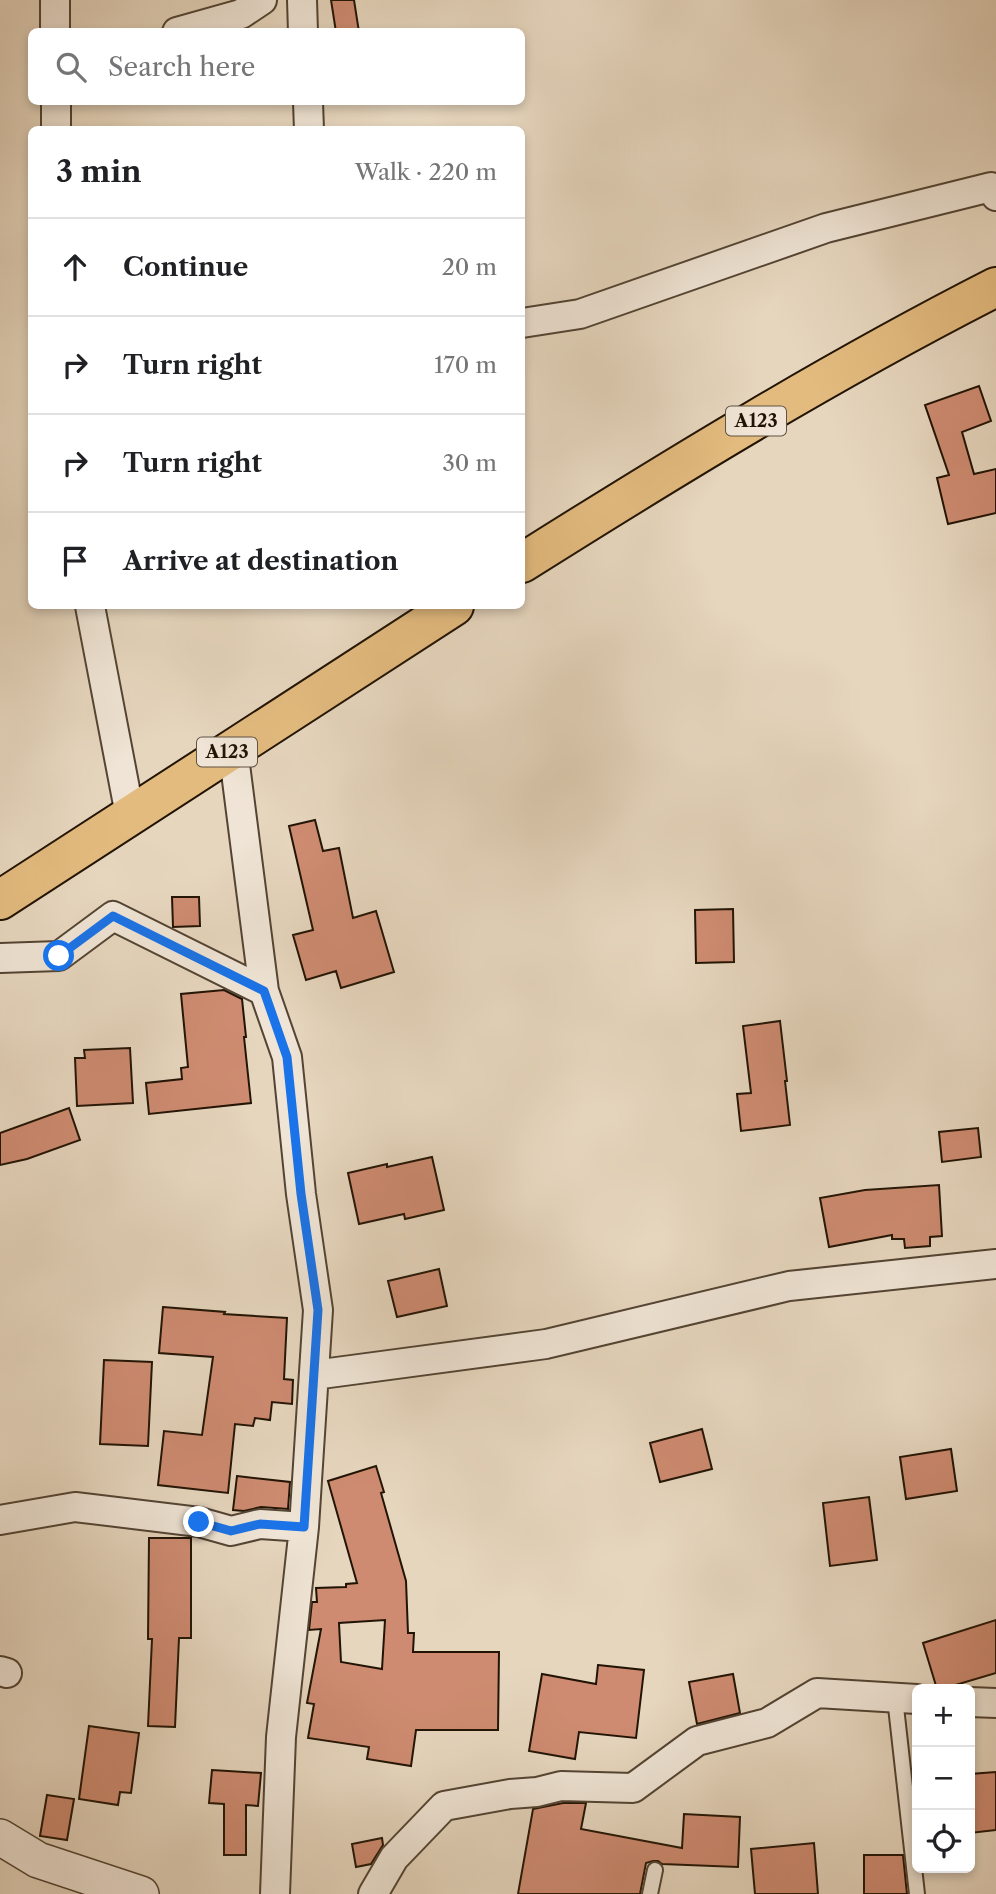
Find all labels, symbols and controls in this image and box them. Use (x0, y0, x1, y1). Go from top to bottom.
search box (28, 28, 525, 105)
icon: search (52, 48, 90, 86)
text: Search here (108, 51, 255, 83)
text: 3 min (56, 153, 142, 190)
text: Walk · 220 m (355, 158, 497, 186)
icon: ahead (56, 248, 94, 286)
text: Continue (123, 251, 248, 283)
text: 20 m (442, 253, 497, 281)
icon: right (56, 346, 94, 384)
text: Turn right (123, 349, 262, 381)
text: 170 m (434, 351, 497, 379)
road number: A123 (726, 407, 786, 436)
icon: right (56, 444, 94, 482)
text: Turn right (123, 447, 262, 479)
text: 30 m (442, 449, 497, 477)
icon: arrive (56, 542, 94, 580)
text: Arrive at destination (123, 545, 398, 577)
road number: A123 (197, 738, 257, 766)
route start (43, 940, 74, 971)
route end (183, 1506, 214, 1537)
map controls (912, 1684, 975, 1873)
button: + (912, 1684, 975, 1747)
button: − (912, 1747, 975, 1810)
button: locate (912, 1810, 975, 1873)

